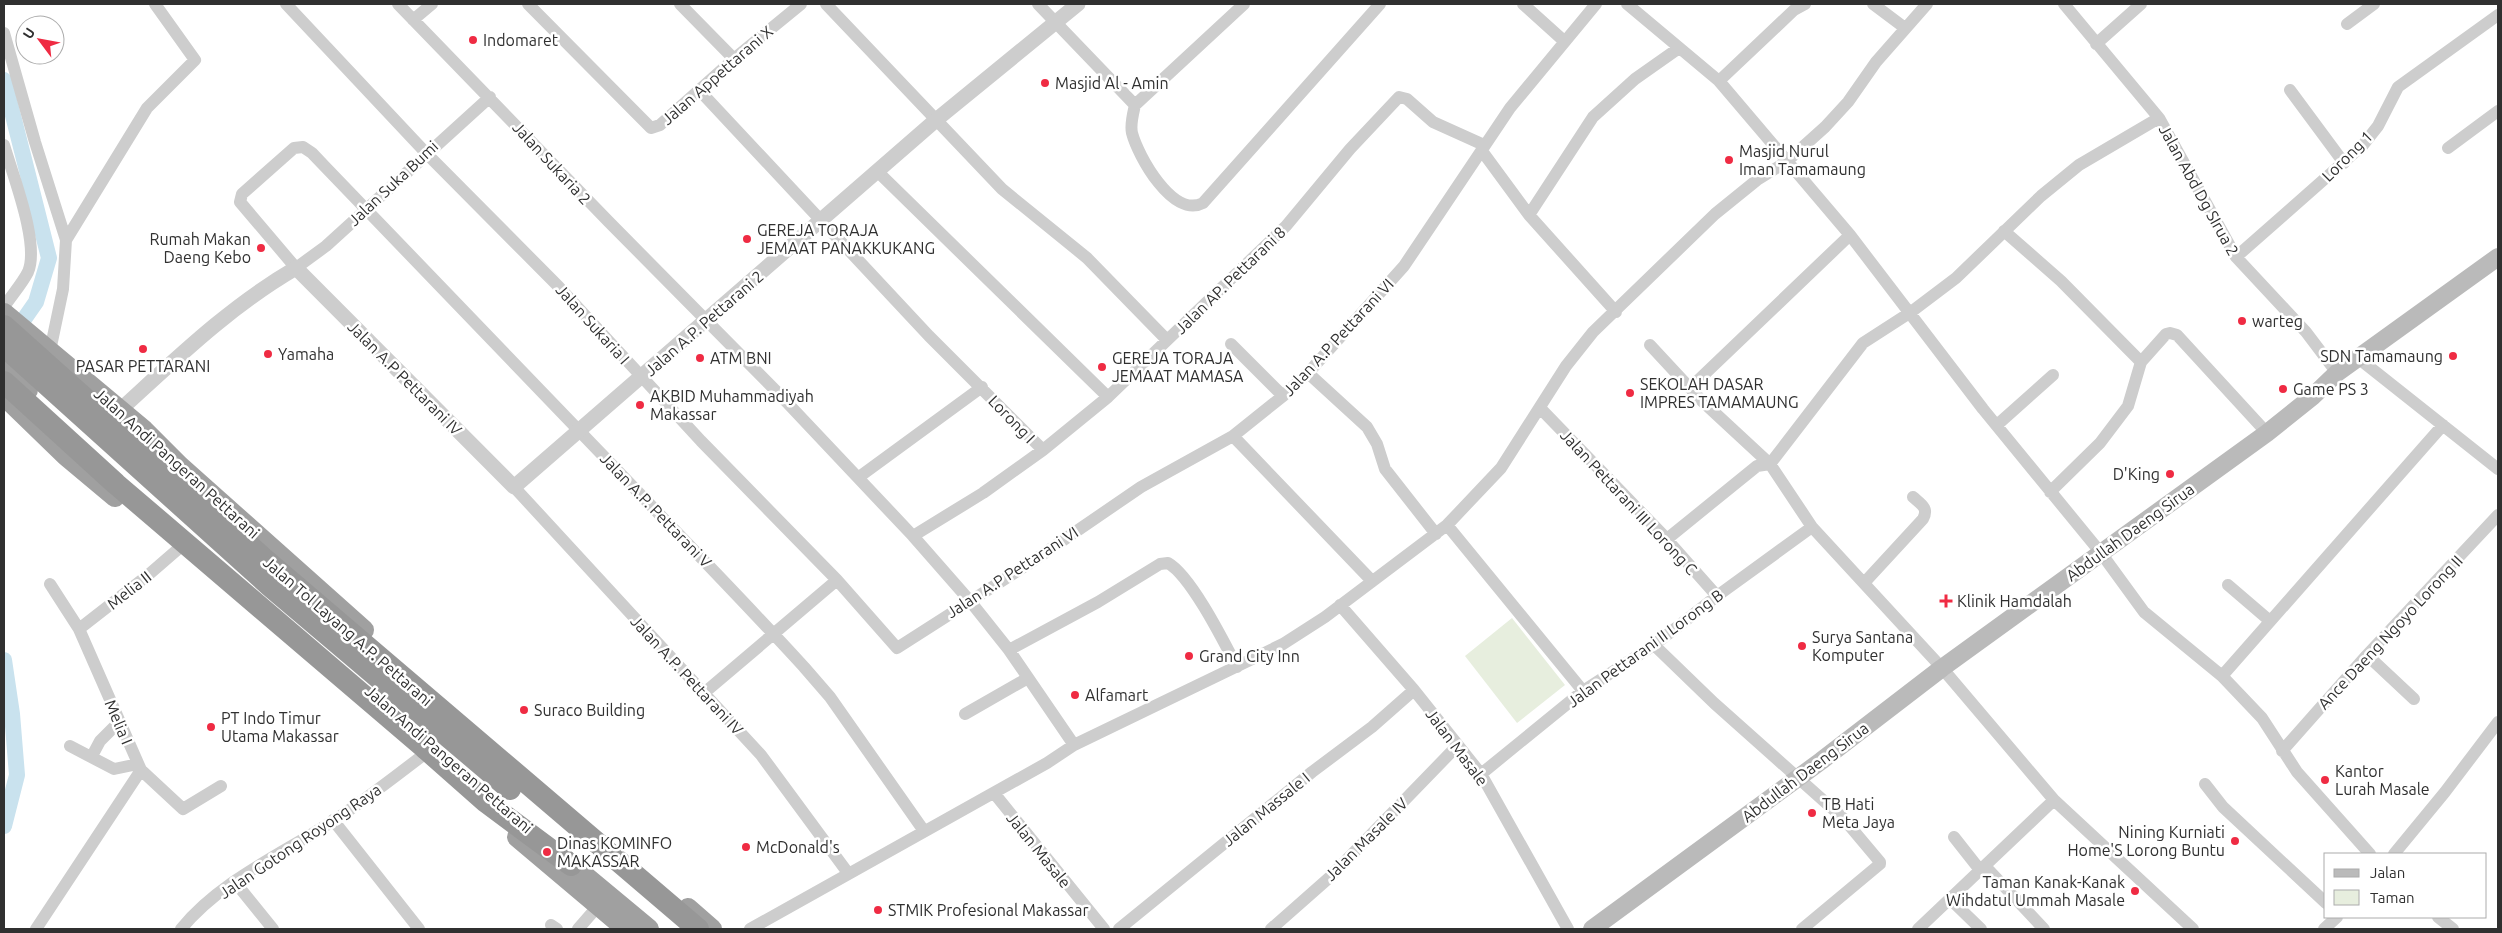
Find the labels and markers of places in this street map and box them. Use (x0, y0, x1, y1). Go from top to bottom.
place label: Indomaret (483, 31, 559, 49)
marker: Indomaret (467, 34, 479, 46)
place label: Masjid Al - Amin (1055, 74, 1169, 92)
marker: Masjid Al - Amin (1039, 77, 1051, 89)
place label: Masjid Nurul Iman Tamamaung (1739, 142, 1866, 178)
marker: Masjid Nurul Iman Tamamaung (1723, 154, 1735, 166)
place label: GEREJA TORAJA JEMAAT PANAKKUKANG (757, 221, 935, 257)
place label: Rumah Makan Daeng Kebo (150, 230, 251, 266)
marker: GEREJA TORAJA JEMAAT PANAKKUKANG (741, 233, 753, 245)
marker: Rumah Makan Daeng Kebo (255, 242, 267, 254)
place label: warteg (2252, 312, 2303, 330)
marker: warteg (2236, 315, 2248, 327)
marker: PASAR PETTARANI (137, 343, 149, 355)
place label: Yamaha (278, 345, 334, 363)
place label: SDN Tamamaung (2320, 347, 2443, 365)
marker: Yamaha (262, 348, 274, 360)
place label: ATM BNI (710, 349, 772, 367)
place label: GEREJA TORAJA JEMAAT MAMASA (1112, 349, 1244, 385)
marker: SDN Tamamaung (2447, 350, 2459, 362)
marker: ATM BNI (694, 352, 706, 364)
place label: PASAR PETTARANI (76, 357, 210, 375)
marker: GEREJA TORAJA JEMAAT MAMASA (1096, 361, 1108, 373)
place label: SEKOLAH DASAR IMPRES TAMAMAUNG (1640, 375, 1799, 411)
place label: Game PS 3 (2293, 380, 2369, 398)
marker: Game PS 3 (2277, 383, 2289, 395)
place label: AKBID Muhammadiyah Makassar (650, 387, 814, 423)
marker: SEKOLAH DASAR IMPRES TAMAMAUNG (1624, 387, 1636, 399)
marker: AKBID Muhammadiyah Makassar (634, 399, 646, 411)
place label: D'King (2113, 465, 2160, 483)
marker: D'King (2164, 468, 2176, 480)
place label: Klinik Hamdalah (1957, 592, 2072, 610)
marker: Klinik Hamdalah (1939, 594, 1953, 608)
place label: Surya Santana Komputer (1812, 628, 1913, 664)
marker: Surya Santana Komputer (1796, 640, 1808, 652)
place label: Grand City Inn (1199, 647, 1300, 665)
marker: Grand City Inn (1183, 650, 1195, 662)
place label: Alfamart (1085, 686, 1149, 704)
marker: Alfamart (1069, 689, 1081, 701)
place label: Suraco Building (534, 701, 645, 719)
marker: Suraco Building (518, 704, 530, 716)
place label: PT Indo Timur Utama Makassar (221, 709, 339, 745)
marker: PT Indo Timur Utama Makassar (205, 721, 217, 733)
place label: Kantor Lurah Masale (2335, 762, 2430, 798)
marker: Kantor Lurah Masale (2319, 774, 2331, 786)
place label: TB Hati Meta Jaya (1822, 795, 1895, 831)
marker: TB Hati Meta Jaya (1806, 807, 1818, 819)
place label: Nining Kurniati Home'S Lorong Buntu (2067, 823, 2225, 859)
place label: Dinas KOMINFO MAKASSAR (557, 834, 672, 870)
marker: Nining Kurniati Home'S Lorong Buntu (2229, 835, 2241, 847)
place label: McDonald's (756, 838, 840, 856)
marker: McDonald's (740, 841, 752, 853)
marker: Dinas KOMINFO MAKASSAR (541, 846, 553, 858)
place label: Taman Kanak-Kanak Wihdatul Ummah Masale (1946, 873, 2125, 909)
marker: Taman Kanak-Kanak Wihdatul Ummah Masale (2129, 885, 2141, 897)
place label: STMIK Profesional Makassar (888, 901, 1089, 919)
marker: STMIK Profesional Makassar (872, 904, 884, 916)

